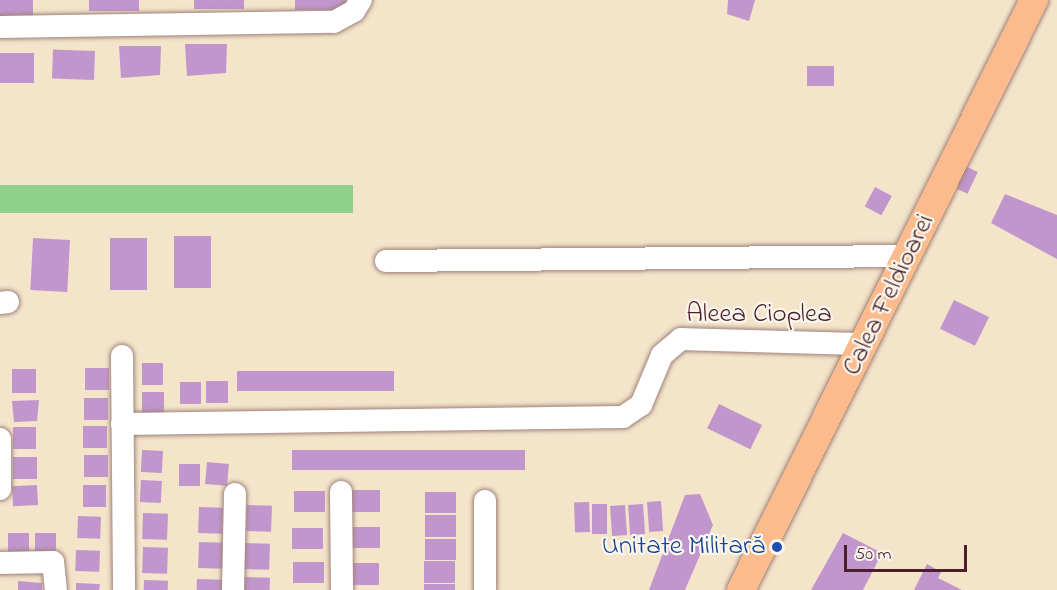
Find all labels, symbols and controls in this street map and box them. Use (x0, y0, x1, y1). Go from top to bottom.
street label: Calea Feldioarei (836, 209, 942, 381)
street label: Aleea Cioplea (686, 299, 832, 331)
place label: Unitate Militară (602, 531, 765, 563)
scale bar (847, 533, 970, 571)
marker: Unitate Militară (770, 540, 784, 554)
text: 50 m (855, 542, 892, 568)

